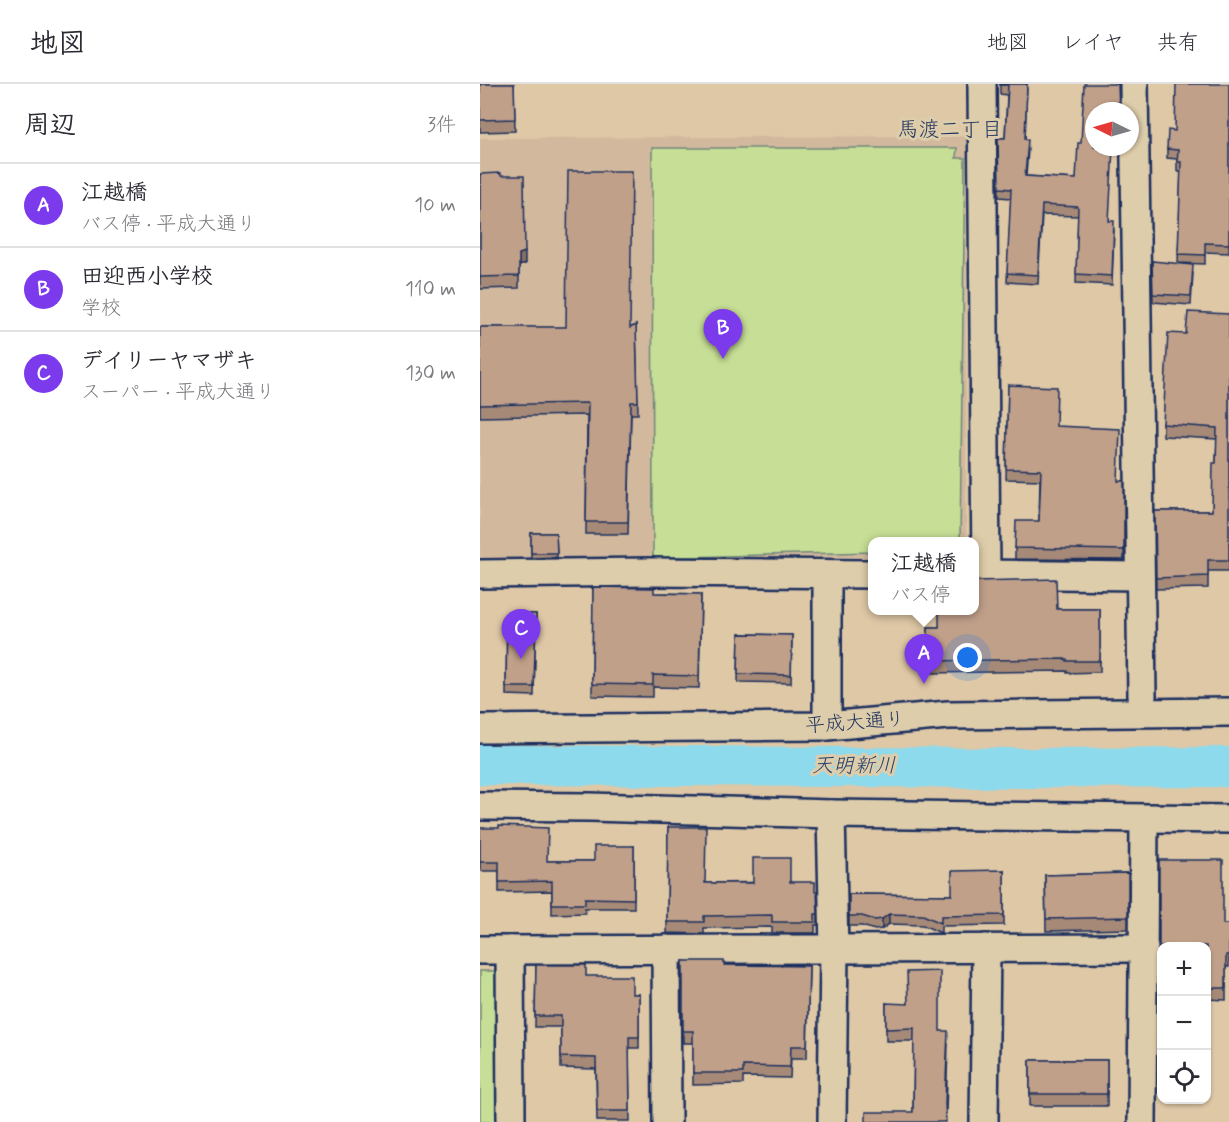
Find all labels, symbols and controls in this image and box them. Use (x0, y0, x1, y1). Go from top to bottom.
text: 地図 (30, 26, 86, 63)
text: 地図 (987, 29, 1029, 57)
text: レイヤ (1062, 29, 1124, 57)
text: 共有 (1157, 29, 1199, 57)
north arrow (1085, 102, 1139, 156)
text: 周辺 (24, 109, 76, 143)
text: 3件 (427, 112, 456, 139)
district label: 馬渡二丁目 (898, 116, 1003, 144)
text: 江越橋 (81, 179, 147, 207)
text: A (37, 192, 50, 219)
text: 10 m (414, 192, 456, 219)
text: バス停 · 平成大通り (81, 211, 256, 238)
text: 田迎西小学校 (81, 263, 213, 291)
text: B (37, 276, 50, 303)
text: 110 m (405, 276, 456, 303)
text: 学校 (81, 295, 121, 322)
pin: B (704, 310, 742, 359)
text: デイリーヤマザキ (81, 347, 257, 375)
text: C (36, 360, 51, 387)
text: 130 m (405, 360, 456, 387)
text: スーパー · 平成大通り (81, 379, 276, 406)
popup (868, 537, 979, 615)
text: 江越橋 (890, 550, 957, 578)
text: バス停 (890, 582, 950, 609)
pin: C (502, 610, 540, 659)
pin: A (904, 634, 944, 684)
your location (953, 643, 982, 672)
street label: 平成大通り (804, 706, 906, 740)
water label: 天明新川 (812, 752, 896, 780)
map controls (1157, 942, 1211, 1104)
button: + (1157, 942, 1211, 996)
button: − (1157, 996, 1211, 1050)
button: locate (1157, 1050, 1211, 1104)

